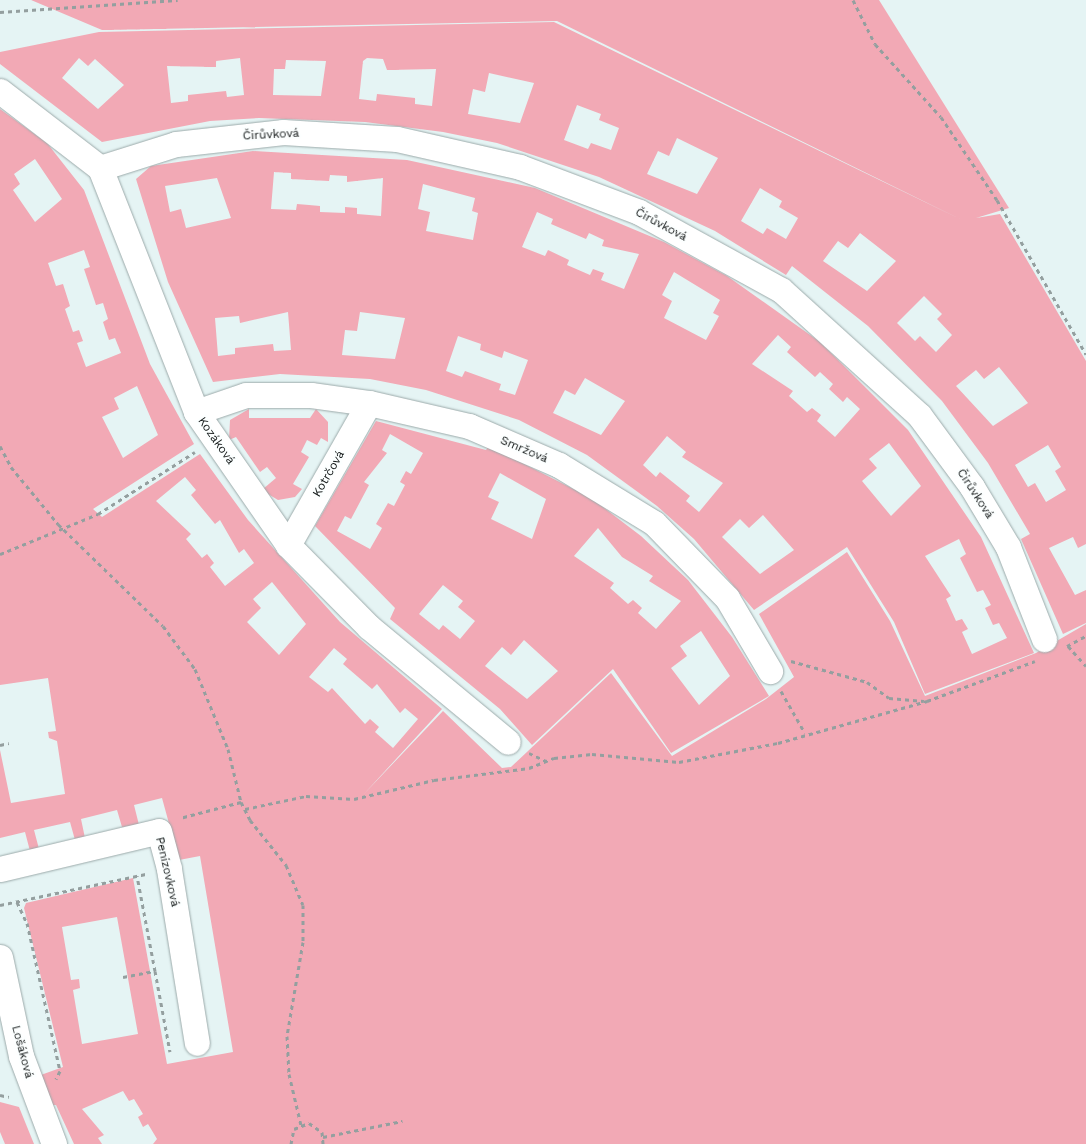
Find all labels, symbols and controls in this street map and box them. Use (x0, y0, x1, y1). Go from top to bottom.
street label: Čirůvková (242, 126, 300, 144)
street label: Čirůvková (633, 205, 689, 245)
street label: Kozáková (195, 415, 237, 467)
street label: Smržová (498, 434, 550, 466)
street label: Kotrčová (310, 448, 348, 500)
street label: Čirůvková (954, 466, 996, 522)
street label: Penízovková (152, 836, 182, 908)
street label: Lošáková (8, 1024, 36, 1080)

